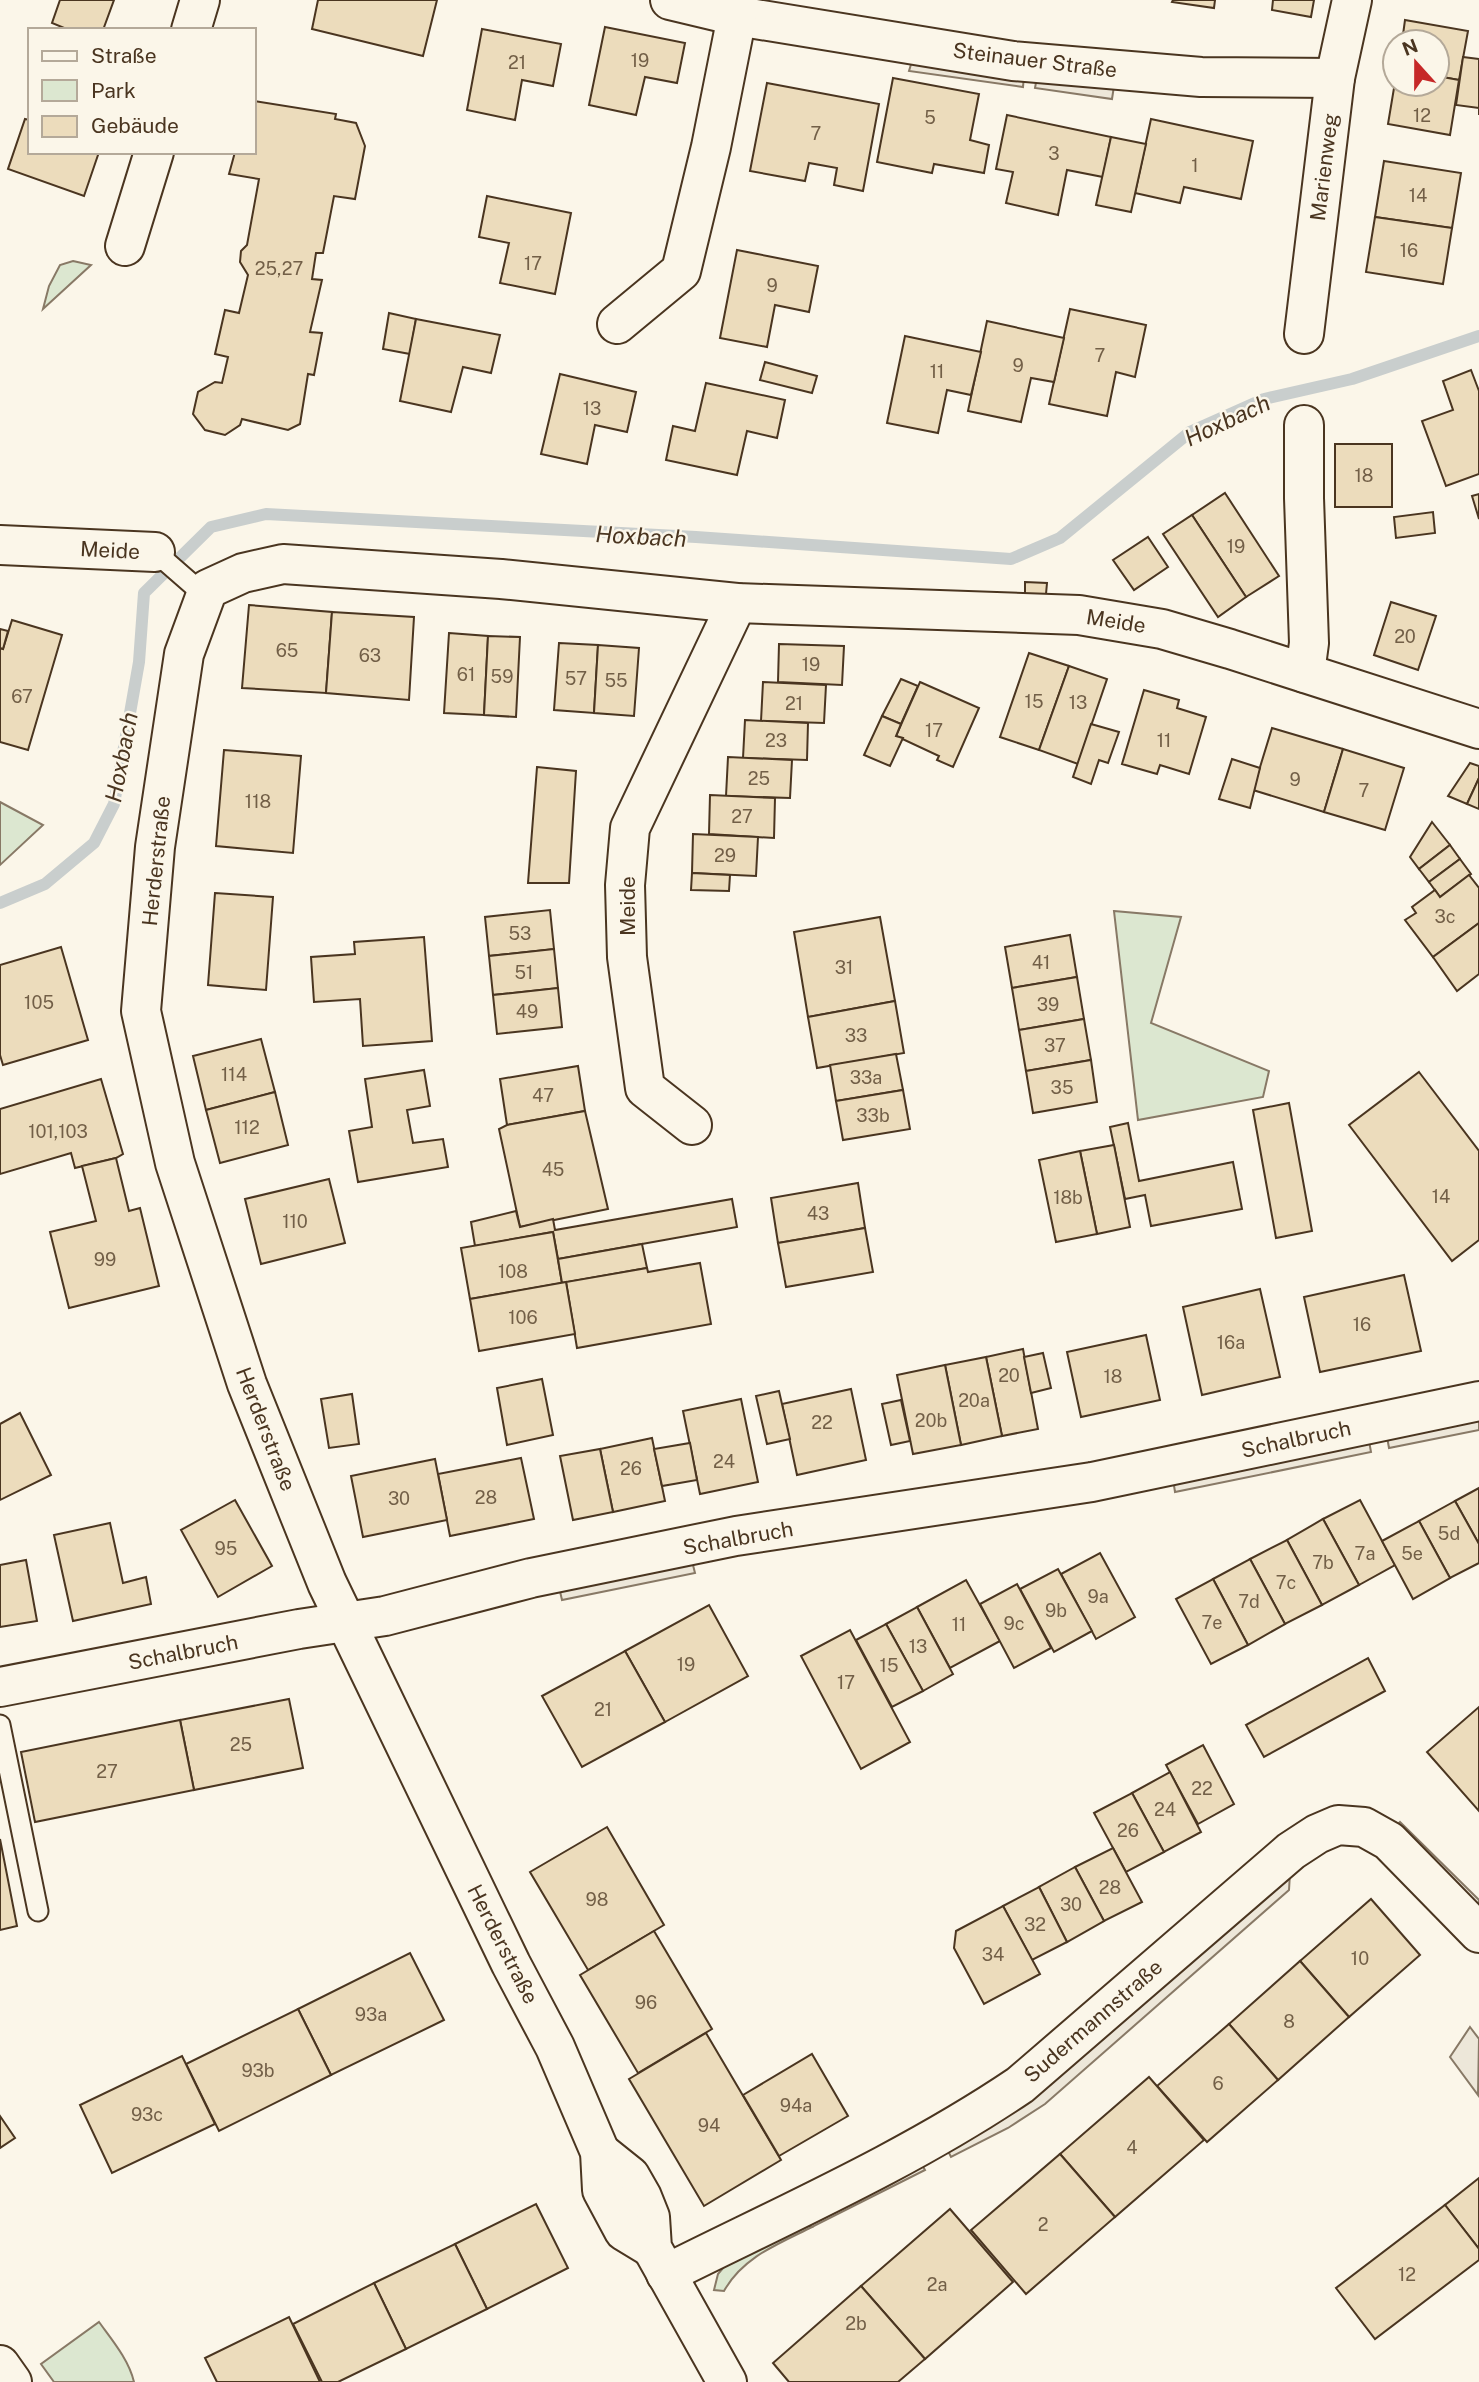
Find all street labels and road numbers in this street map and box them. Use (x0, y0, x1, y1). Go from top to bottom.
street label: Steinauer Straße (951, 38, 1119, 82)
street label: Marienweg (1305, 112, 1343, 222)
street label: Meide (79, 536, 141, 564)
street label: Meide (1084, 604, 1148, 638)
street label: Herderstraße (137, 795, 175, 927)
street label: Meide (615, 876, 640, 936)
street label: Herderstraße (231, 1364, 301, 1494)
street label: Schalbruch (1239, 1415, 1353, 1463)
street label: Schalbruch (681, 1516, 795, 1560)
street label: Schalbruch (126, 1629, 240, 1675)
street label: Herderstraße (462, 1880, 544, 2008)
street label: Sudermannstraße (1019, 1954, 1167, 2088)

